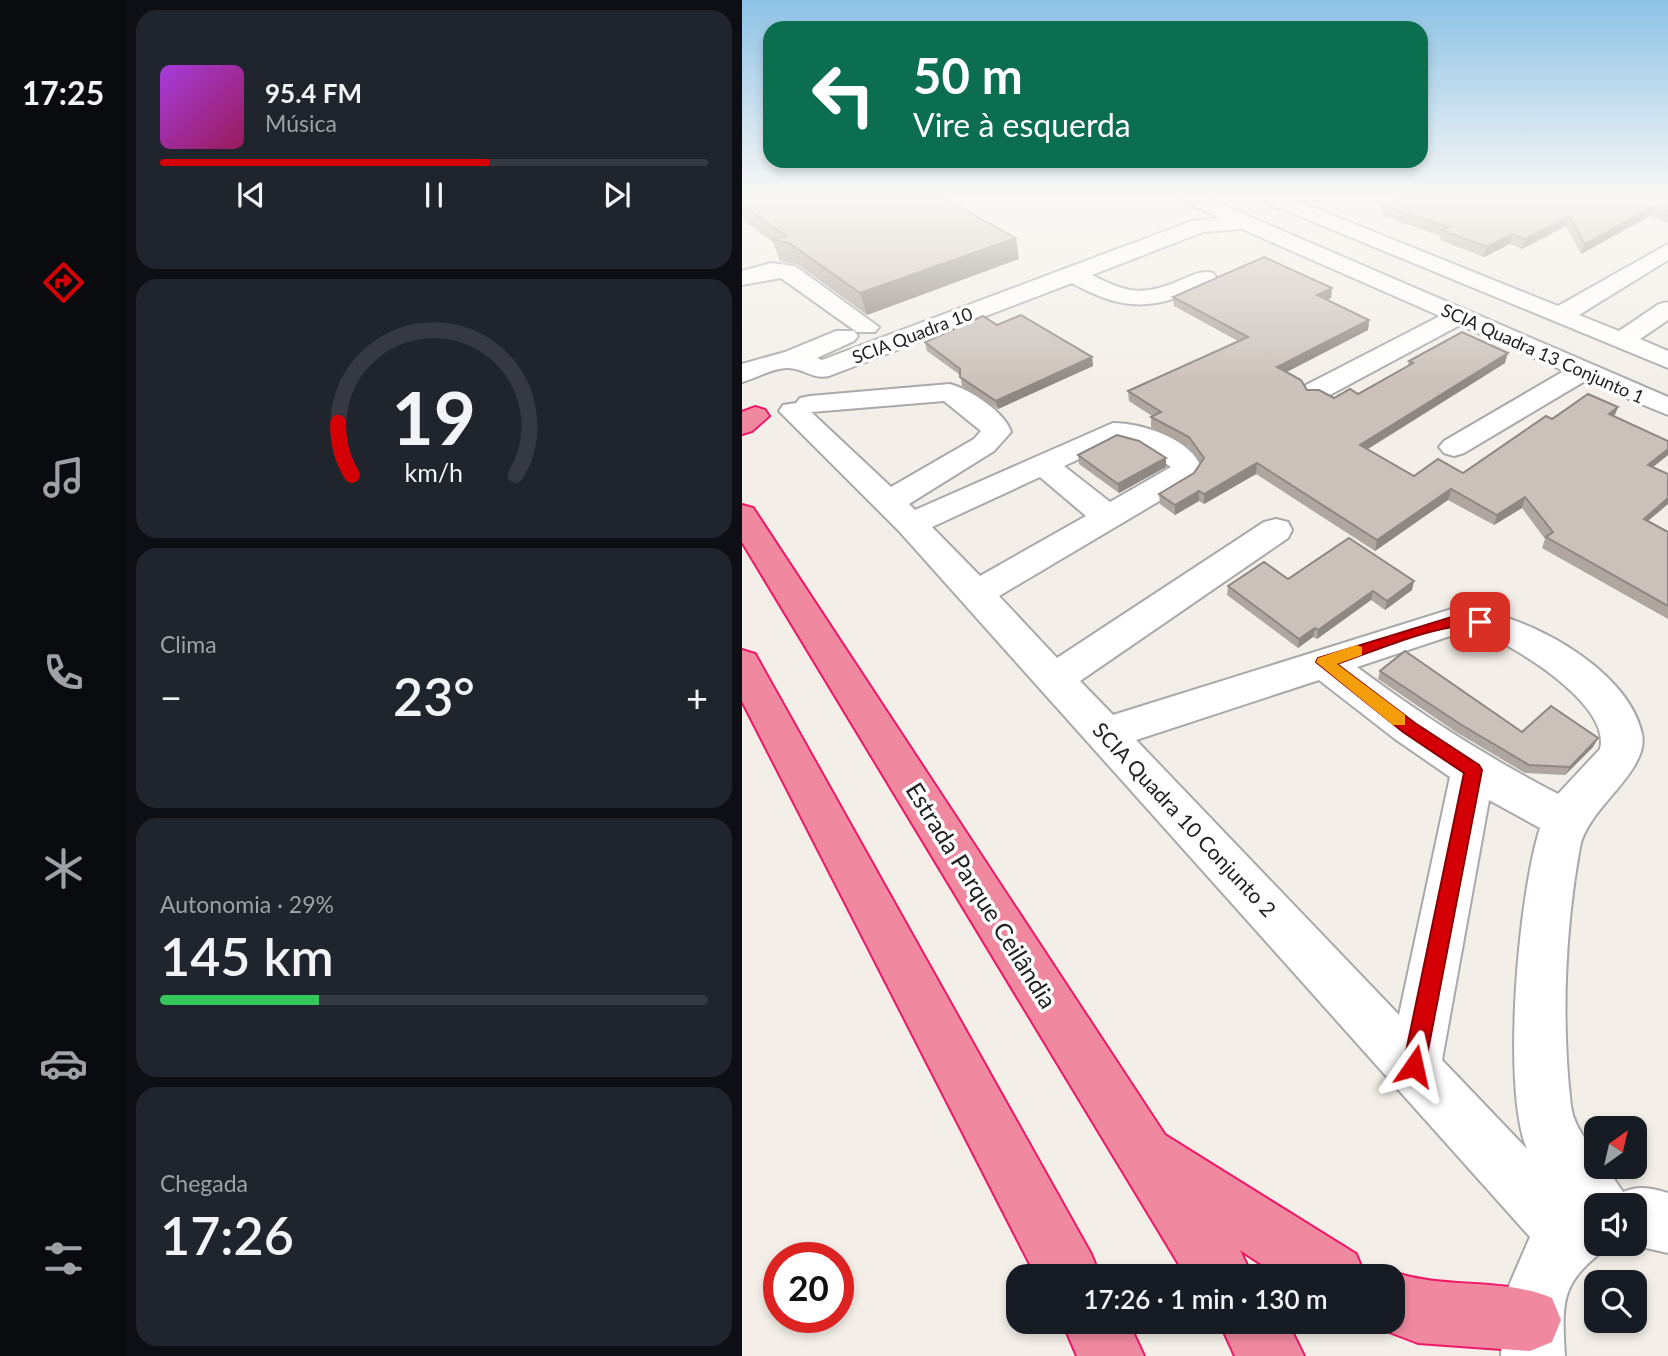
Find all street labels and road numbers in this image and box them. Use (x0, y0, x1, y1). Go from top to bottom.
street label: SCIA Quadra 13 Conjunto 1 (1438, 298, 1648, 408)
street label: SCIA Quadra 10 (849, 302, 975, 368)
street label: SCIA Quadra 10 Conjunto 2 (1088, 717, 1282, 921)
street label: Estrada Parque Ceilândia (901, 777, 1063, 1013)

